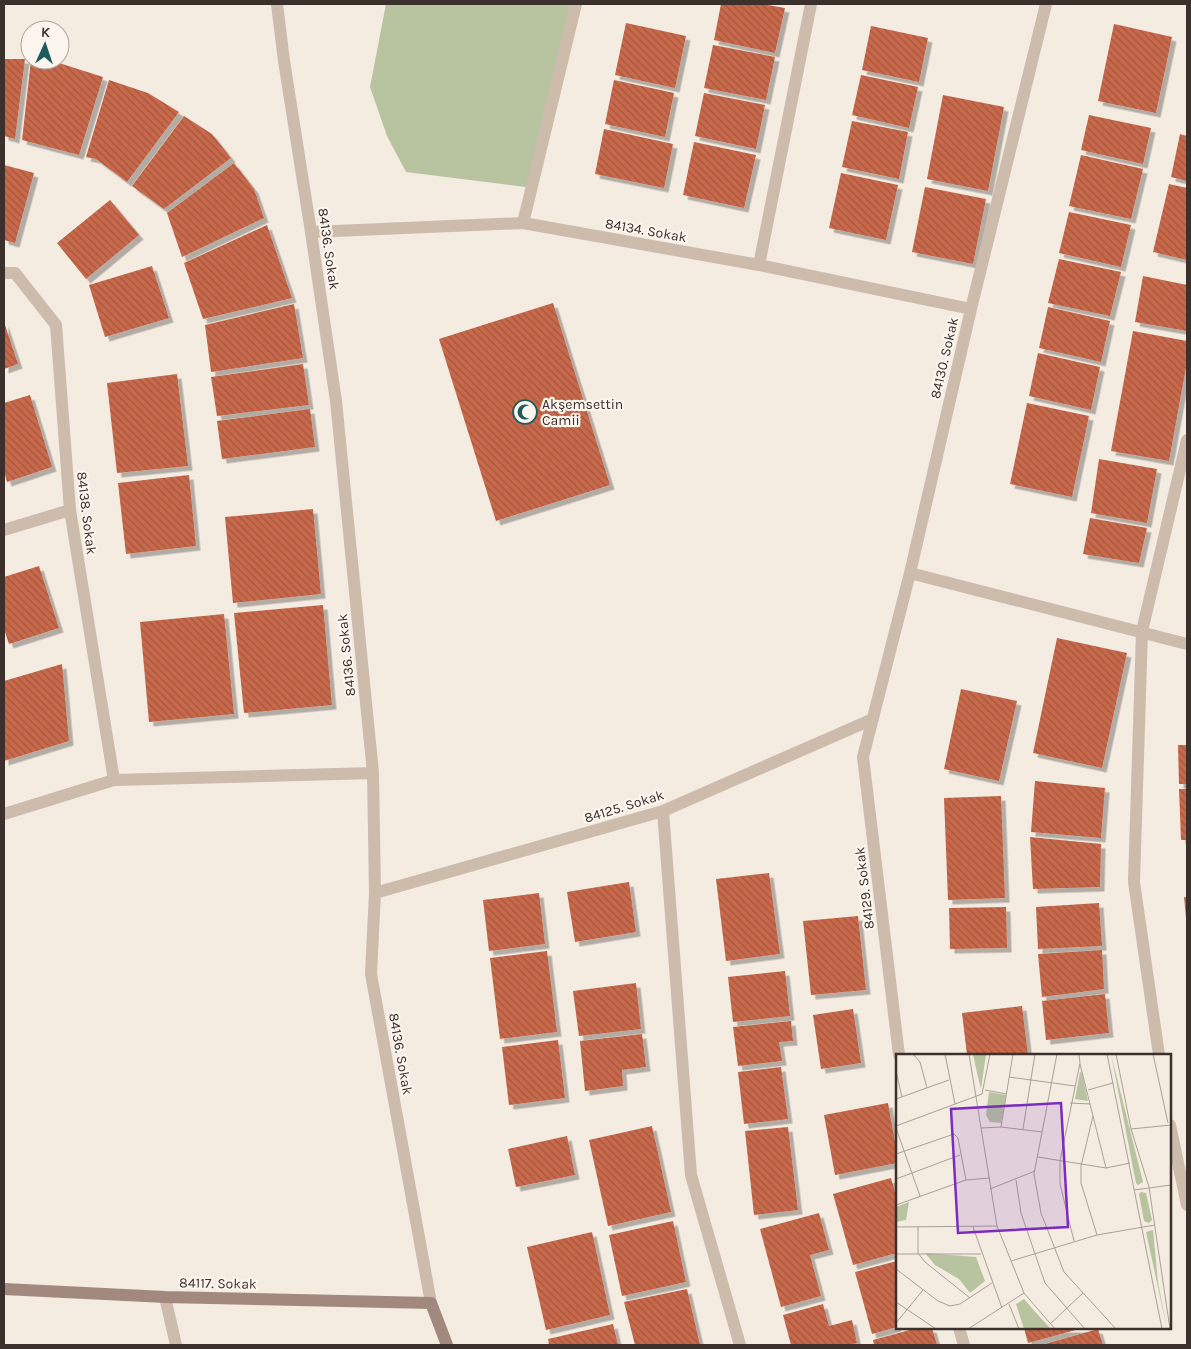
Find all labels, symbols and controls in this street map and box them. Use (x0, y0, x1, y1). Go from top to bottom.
north arrow (20, 20, 70, 70)
text: K (41, 24, 52, 41)
street label: 84136. Sokak (314, 207, 343, 291)
street label: 84134. Sokak (604, 215, 688, 246)
street label: 84130. Sokak (927, 316, 962, 400)
place label: Akşemsettin Camii (542, 396, 623, 429)
mosque icon: Akşemsettin Camii (512, 399, 538, 425)
street label: 84138. Sokak (73, 471, 100, 556)
street label: 84136. Sokak (334, 613, 359, 697)
street label: 84125. Sokak (582, 786, 666, 827)
street label: 84129. Sokak (851, 846, 878, 930)
street label: 84136. Sokak (385, 1012, 416, 1096)
inset map (896, 1054, 1171, 1329)
street label: 84117. Sokak (179, 1274, 257, 1293)

